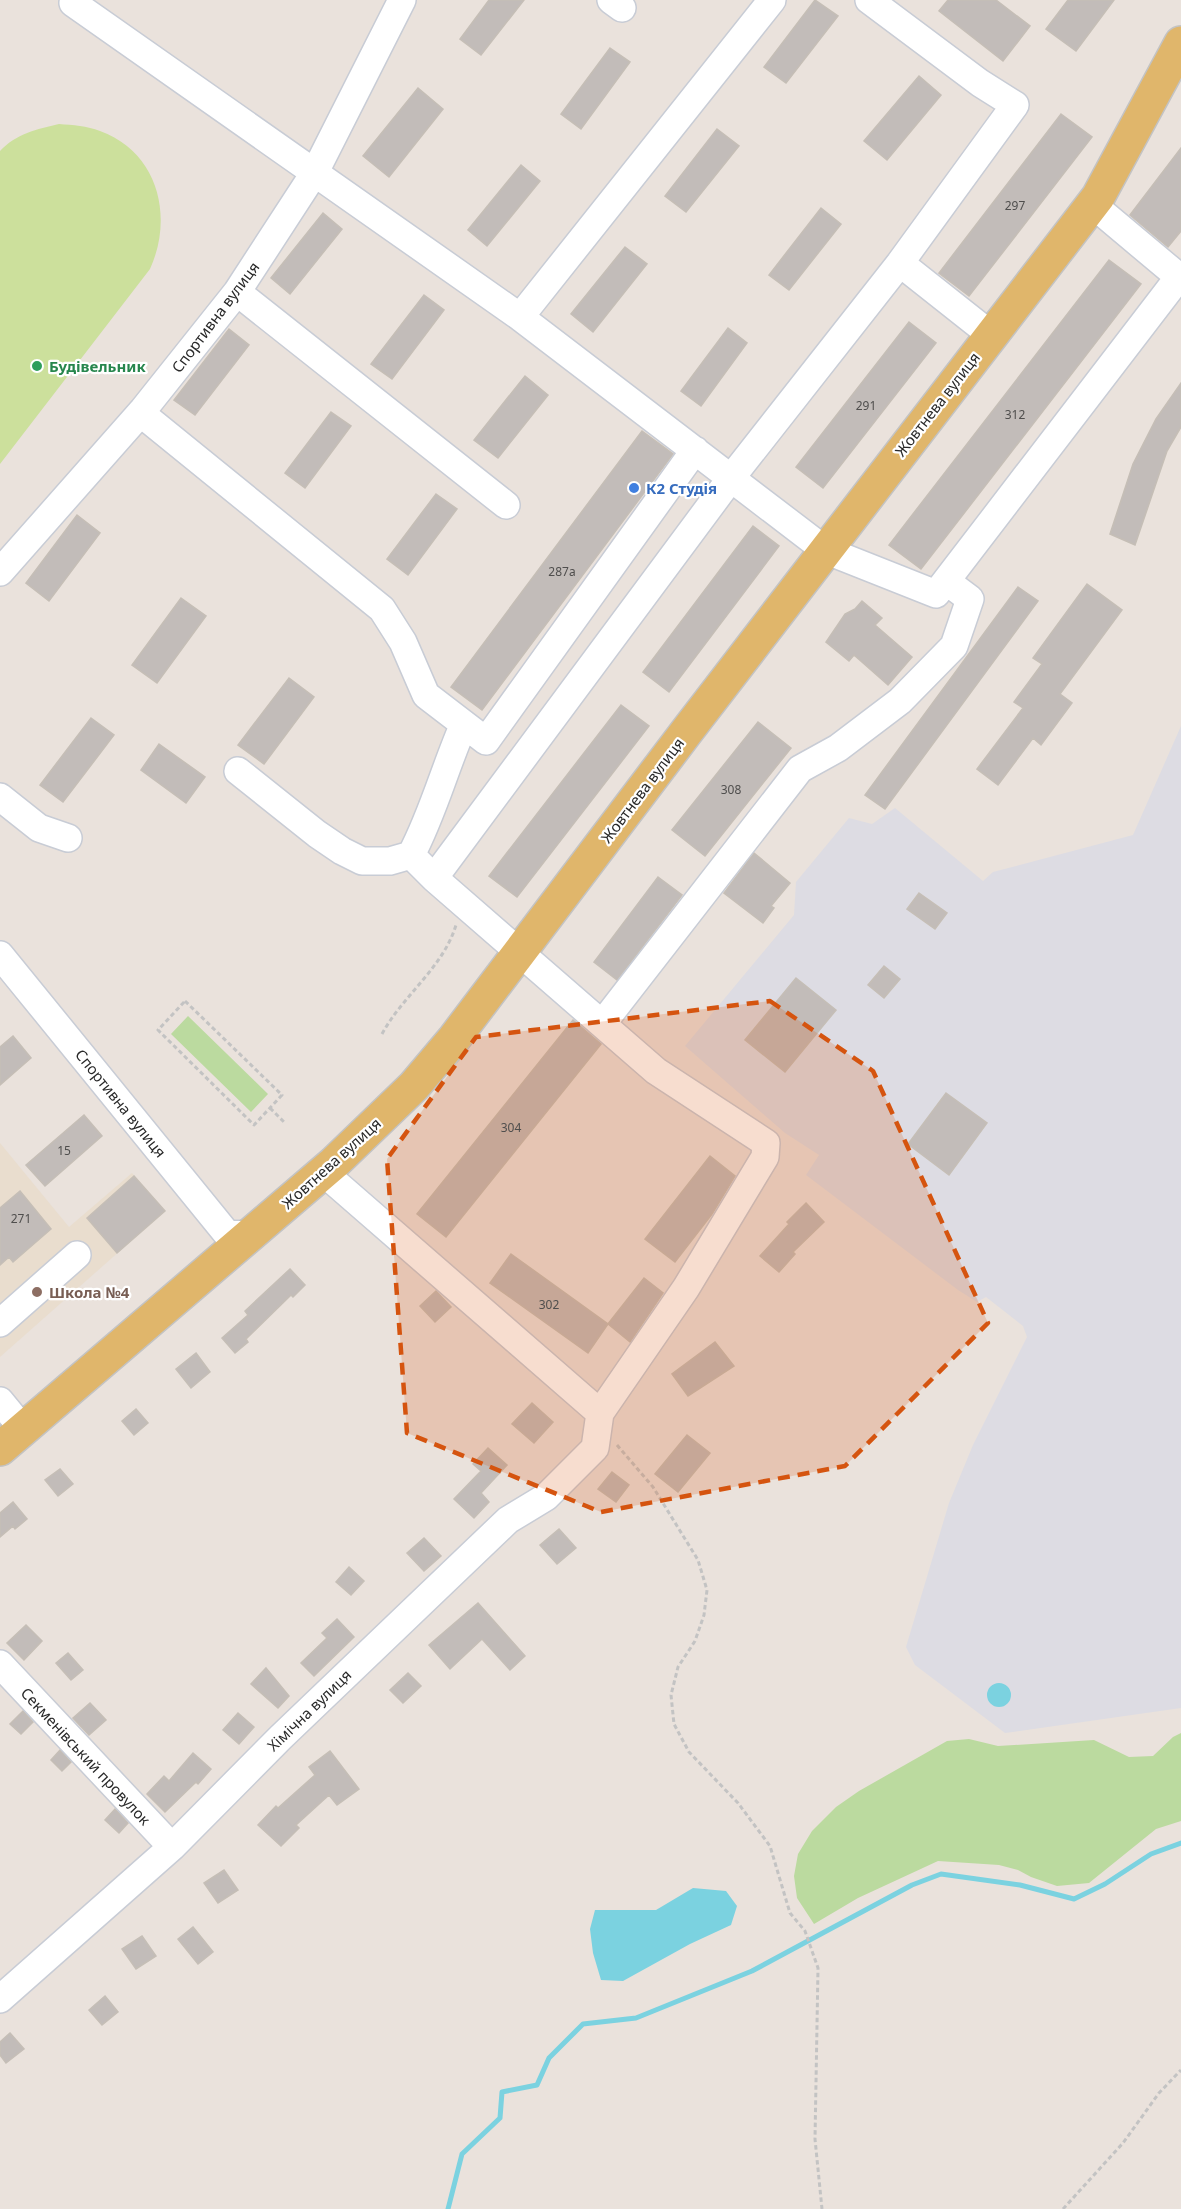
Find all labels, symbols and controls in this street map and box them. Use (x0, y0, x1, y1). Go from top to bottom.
house number: 297 (1005, 197, 1025, 214)
street label: Спортивна вулиця (167, 258, 263, 376)
street label: Жовтнева вулиця (890, 348, 984, 460)
place label: Будівельник (49, 356, 146, 376)
marker: Будівельник (30, 359, 44, 373)
house number: 291 (856, 397, 876, 414)
house number: 312 (1005, 406, 1025, 423)
place label: К2 Студiя (646, 478, 717, 498)
marker: К2 Студiя (627, 481, 641, 495)
house number: 287а (548, 563, 576, 580)
street label: Жовтнева вулиця (596, 733, 688, 847)
house number: 308 (721, 781, 741, 798)
street label: Спортивна вулиця (71, 1045, 171, 1161)
street label: Жовтнева вулиця (277, 1113, 385, 1213)
house number: 304 (501, 1119, 521, 1136)
house number: 15 (57, 1142, 71, 1159)
house number: 271 (11, 1210, 31, 1227)
place label: Школа №4 (49, 1282, 130, 1302)
marker: Школа №4 (30, 1285, 44, 1299)
house number: 302 (539, 1296, 559, 1313)
street label: Хімічна вулиця (263, 1665, 355, 1755)
street label: Секменівський провулок (17, 1683, 155, 1829)

